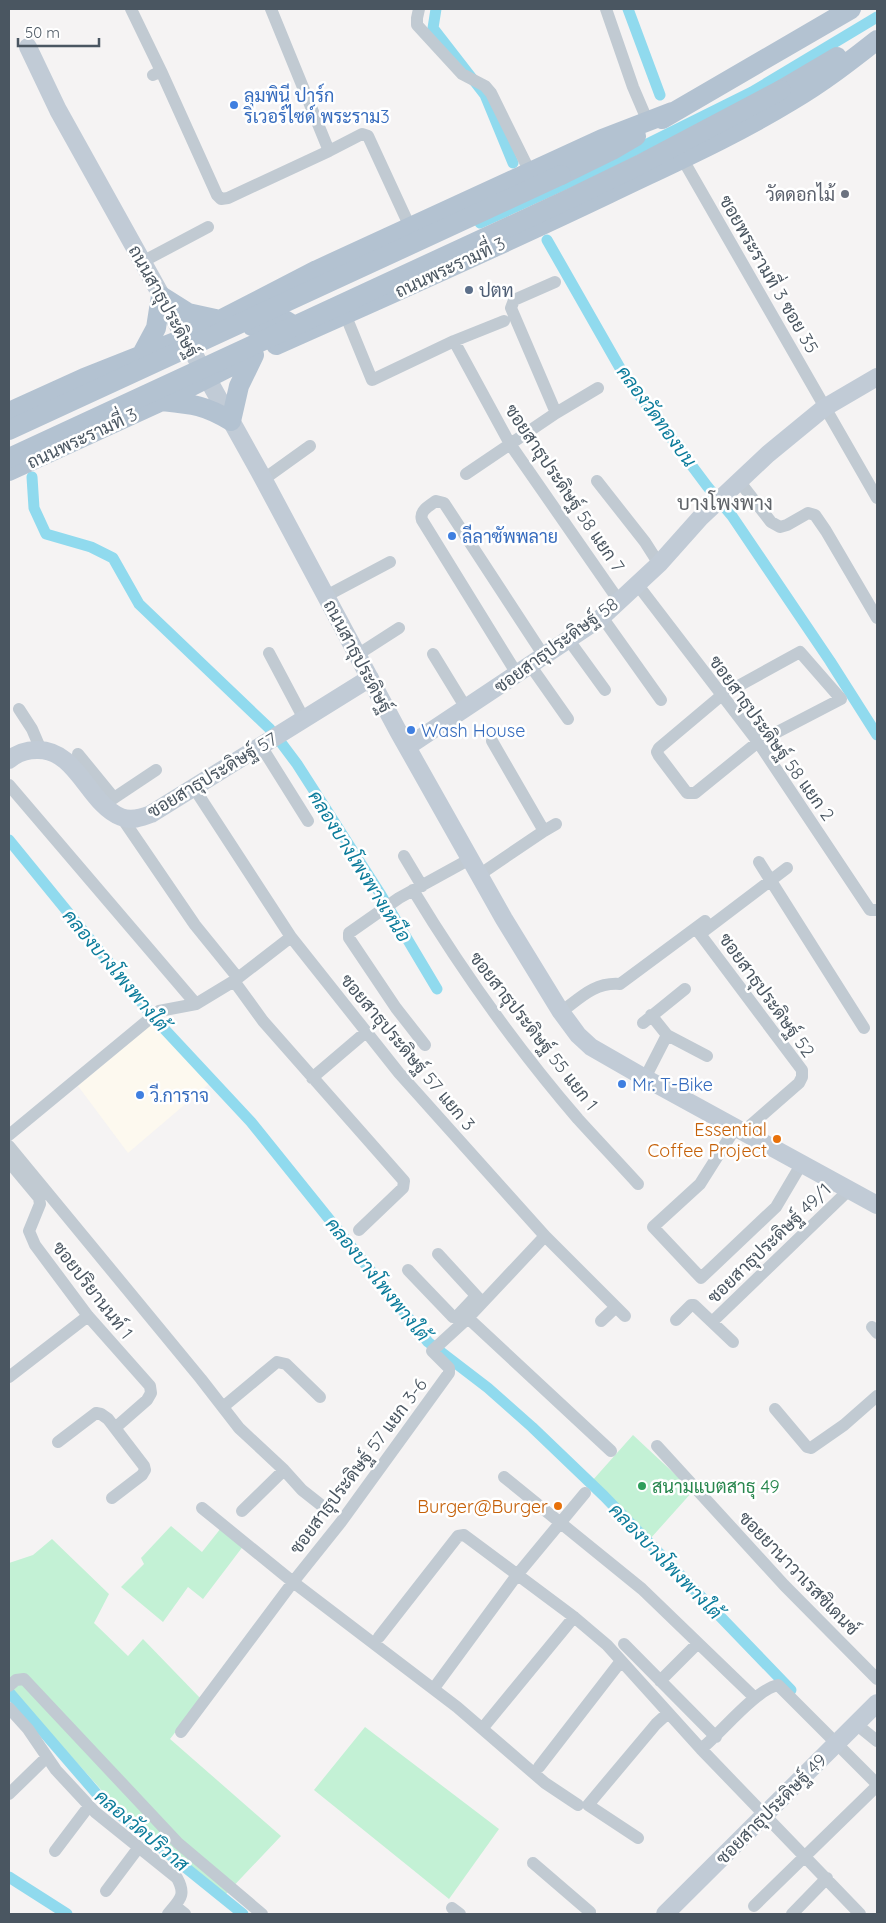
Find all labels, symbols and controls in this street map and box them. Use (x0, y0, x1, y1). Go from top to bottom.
scale bar (18, 15, 99, 47)
text: 50 m (25, 23, 60, 42)
place label: ลุมพินี ปาร์ก ริเวอร์ไซด์ พระราม3 (243, 83, 390, 128)
marker: ลุมพินี ปาร์ก ริเวอร์ไซด์ พระราม3 (228, 99, 240, 111)
place label: วัดดอกไม้ (765, 182, 836, 206)
marker: วัดดอกไม้ (839, 188, 851, 200)
street label: ซอยพระรามที่ 3 ซอย 35 (714, 189, 827, 357)
street label: ถนนพระรามที่ 3 (389, 228, 509, 303)
street label: ถนนสาธุประดิษฐ์ (123, 240, 205, 362)
place label: ปตท (479, 279, 514, 302)
marker: ปตท (463, 284, 475, 296)
water label: คลองวัดทองบน (612, 360, 702, 472)
street label: ถนนพระรามที่ 3 (21, 399, 141, 474)
street label: ซอยสาธุประดิษฐ์ 58 แยก 7 (499, 399, 631, 577)
district label: บางโพงพาง (677, 490, 773, 515)
place label: ลีลาซัพพลาย (462, 524, 558, 548)
marker: ลีลาซัพพลาย (446, 530, 458, 542)
street label: ซอยสาธุประดิษฐ์ 58 (489, 591, 623, 699)
street label: ถนนสาธุประดิษฐ์ (318, 595, 398, 717)
street label: ซอยสาธุประดิษฐ์ 58 แยก 2 (703, 650, 841, 826)
place label: Wash House (421, 719, 525, 742)
marker: Wash House (405, 724, 417, 736)
street label: ซอยสาธุประดิษฐ์ 57 (142, 726, 282, 824)
water label: คลองบางโพงพางเหนือ (304, 786, 416, 946)
water label: คลองบางโพงพางใต้ (58, 904, 176, 1038)
street label: ซอยสาธุประดิษฐ์ 52 (713, 928, 821, 1062)
street label: ซอยสาธุประดิษฐ์ 55 แยก 1 (464, 946, 604, 1116)
street label: ซอยสาธุประดิษฐ์ 57 แยก 3 (335, 968, 481, 1136)
place label: Mr. T-Bike (632, 1073, 713, 1096)
marker: Mr. T-Bike (616, 1078, 628, 1090)
place label: วี.การาจ (149, 1083, 209, 1107)
marker: วี.การาจ (134, 1089, 146, 1101)
place label: Essential Coffee Project (648, 1118, 767, 1162)
marker: Essential Coffee Project (771, 1133, 783, 1145)
street label: ซอยสาธุประดิษฐ์ 49/1 (701, 1177, 837, 1309)
water label: คลองบางโพงพางใต้ (321, 1212, 437, 1348)
street label: ซอยปริยานนท์ 1 (48, 1236, 139, 1343)
street label: ซอยสาธุประดิษฐ์ 57 แยก 3-6 (283, 1373, 433, 1559)
place label: สนามแบตสาธุ 49 (652, 1475, 780, 1499)
marker: สนามแบตสาธุ 49 (636, 1480, 648, 1492)
place label: Burger@Burger (417, 1495, 548, 1518)
water label: คลองบางโพงพางใต้ (604, 1498, 729, 1626)
marker: Burger@Burger (552, 1500, 564, 1512)
street label: ซอยยานาวาเรสซิเดนซ์ (734, 1505, 865, 1640)
street label: ซอยสาธุประดิษฐ์ 49 (710, 1748, 832, 1870)
water label: คลองวัดปริวาส (90, 1784, 194, 1877)

